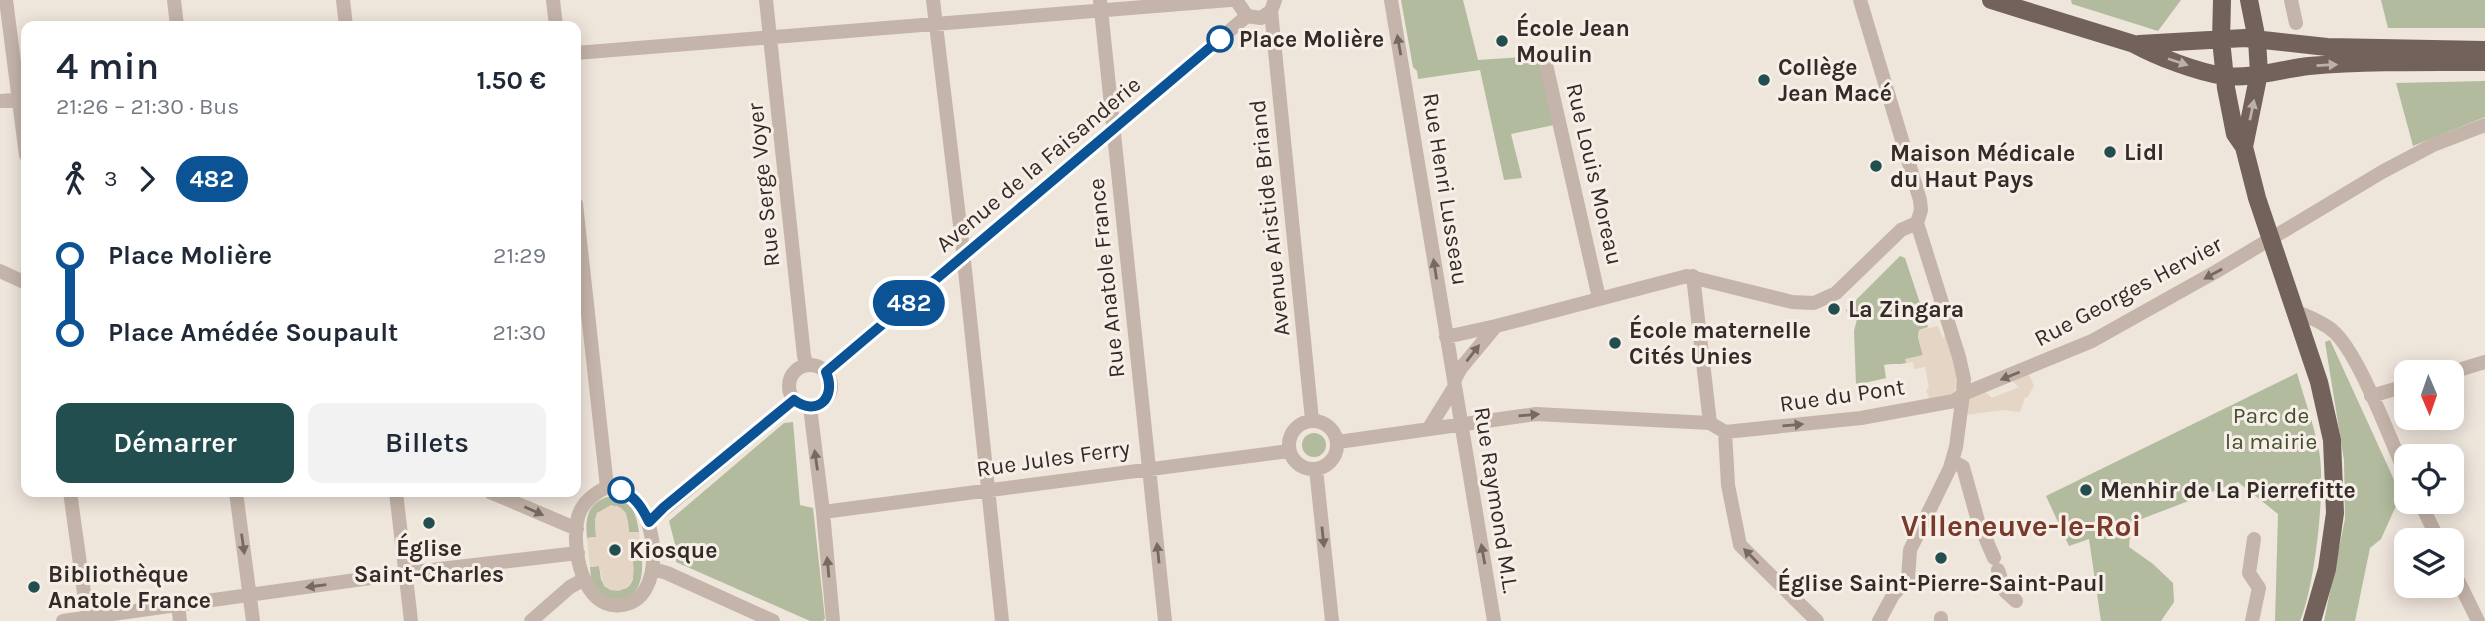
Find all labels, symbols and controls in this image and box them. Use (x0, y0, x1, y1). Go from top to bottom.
place label: École Jean Moulin (1516, 12, 1630, 68)
marker: Place Molière (1207, 26, 1233, 52)
place label: Place Molière (1239, 26, 1384, 53)
marker: École Jean Moulin (1494, 33, 1510, 49)
one-way arrow (1393, 34, 1404, 56)
text: 4 min (56, 44, 159, 89)
place label: Collège Jean Macé (1778, 54, 1892, 107)
one-way arrow (2168, 57, 2189, 68)
one-way arrow (2316, 60, 2338, 71)
text: 1.50 € (477, 65, 546, 96)
street label: Avenue de la Faisanderie (931, 71, 1146, 258)
marker: Collège Jean Macé (1756, 72, 1772, 88)
street label: Rue Louis Moreau (1560, 81, 1629, 268)
street label: Rue Henri Lusseau (1417, 91, 1474, 287)
text: 21:26 – 21:30 · Bus (56, 93, 239, 120)
street label: Avenue Aristide Briand (1244, 98, 1295, 338)
one-way arrow (2247, 99, 2258, 121)
street label: Rue Serge Voyer (741, 101, 786, 268)
place label: Lidl (2124, 139, 2164, 166)
place label: Maison Médicale du Haut Pays (1890, 140, 2075, 193)
marker: Lidl (2102, 144, 2118, 160)
marker: Maison Médicale du Haut Pays (1868, 158, 1884, 174)
icon: walk (56, 160, 94, 198)
icon: forward (128, 160, 166, 198)
text: 3 (104, 165, 118, 192)
text: 482 (190, 165, 234, 193)
street label: Rue Anatole France (1083, 177, 1130, 379)
street label: Rue Georges Hervier (2030, 230, 2227, 352)
text: Place Molière (108, 240, 272, 271)
text: 21:29 (493, 242, 546, 269)
one-way arrow (1429, 258, 1440, 280)
one-way arrow (2203, 268, 2223, 280)
line badge: 482 (869, 280, 949, 326)
text: 482 (887, 289, 931, 317)
place label: La Zingara (1848, 296, 1964, 323)
marker: La Zingara (1826, 301, 1842, 317)
place label: École maternelle Cités Unies (1629, 314, 1811, 370)
text: Place Amédée Soupault (108, 317, 398, 348)
text: 21:30 (493, 319, 546, 346)
marker: École maternelle Cités Unies (1607, 335, 1623, 351)
one-way arrow (1466, 344, 1480, 362)
north arrow (2394, 360, 2464, 430)
map controls (2394, 360, 2464, 598)
one-way arrow (1999, 370, 2020, 381)
street label: Rue du Pont (1778, 373, 1907, 418)
park label: Parc de la mairie (2225, 402, 2317, 455)
button: Démarrer (56, 403, 294, 483)
button: Billets (308, 403, 546, 483)
street label: Rue Raymond M.L. (1468, 405, 1525, 595)
one-way arrow (1518, 409, 1540, 420)
one-way arrow (1782, 420, 1804, 431)
street label: Rue Jules Ferry (975, 434, 1132, 483)
button: locate (2394, 444, 2464, 514)
one-way arrow (810, 449, 821, 471)
unlabelled marker (608, 477, 634, 503)
place label: Menhir de La Pierrefitte (2100, 477, 2356, 504)
marker: Menhir de La Pierrefitte (2078, 482, 2094, 498)
one-way arrow (523, 506, 544, 517)
district label: Villeneuve-le-Roi (1901, 508, 2141, 544)
marker: Église Saint-Charles (421, 515, 437, 531)
one-way arrow (1318, 526, 1329, 548)
button: layers (2394, 528, 2464, 598)
place label: Église Saint-Charles (354, 532, 504, 588)
one-way arrow (238, 533, 249, 555)
place label: Kiosque (629, 537, 717, 564)
marker: Kiosque (607, 542, 623, 558)
one-way arrow (1152, 542, 1163, 564)
one-way arrow (1477, 543, 1488, 565)
one-way arrow (1743, 548, 1760, 564)
marker: Église Saint-Pierre-Saint-Paul (1933, 550, 1949, 566)
one-way arrow (822, 556, 833, 578)
place label: Bibliothèque Anatole France (48, 561, 211, 614)
place label: Église Saint-Pierre-Saint-Paul (1777, 567, 2105, 597)
marker: Bibliothèque Anatole France (26, 579, 42, 595)
one-way arrow (305, 581, 327, 592)

